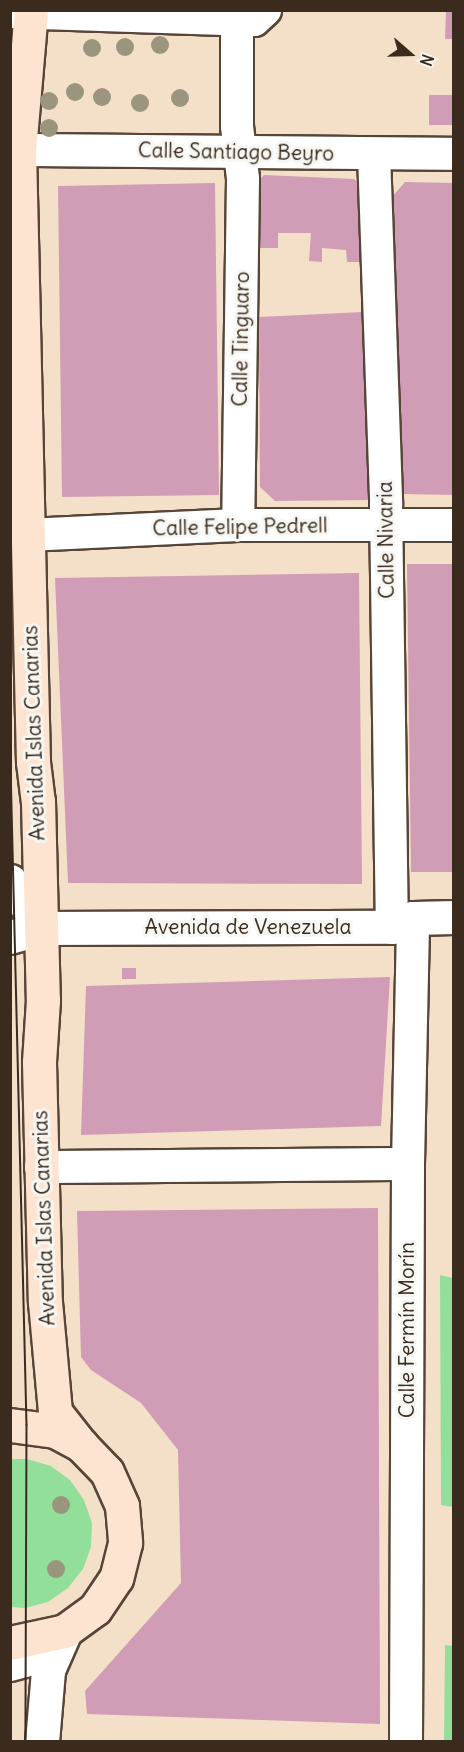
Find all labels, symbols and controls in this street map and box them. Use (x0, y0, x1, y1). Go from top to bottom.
north arrow (380, 24, 440, 84)
text: N (416, 52, 438, 69)
street label: Calle Santiago Beyro (138, 138, 334, 166)
street label: Calle Tinguaro (227, 271, 255, 407)
street label: Calle Nivaria (372, 481, 400, 599)
street label: Calle Felipe Pedrell (152, 513, 328, 541)
street label: Avenida Islas Canarias (18, 625, 50, 841)
street label: Avenida de Venezuela (145, 914, 351, 940)
street label: Avenida Islas Canarias (28, 1110, 60, 1326)
street label: Calle Fermín Morín (394, 1242, 420, 1418)

